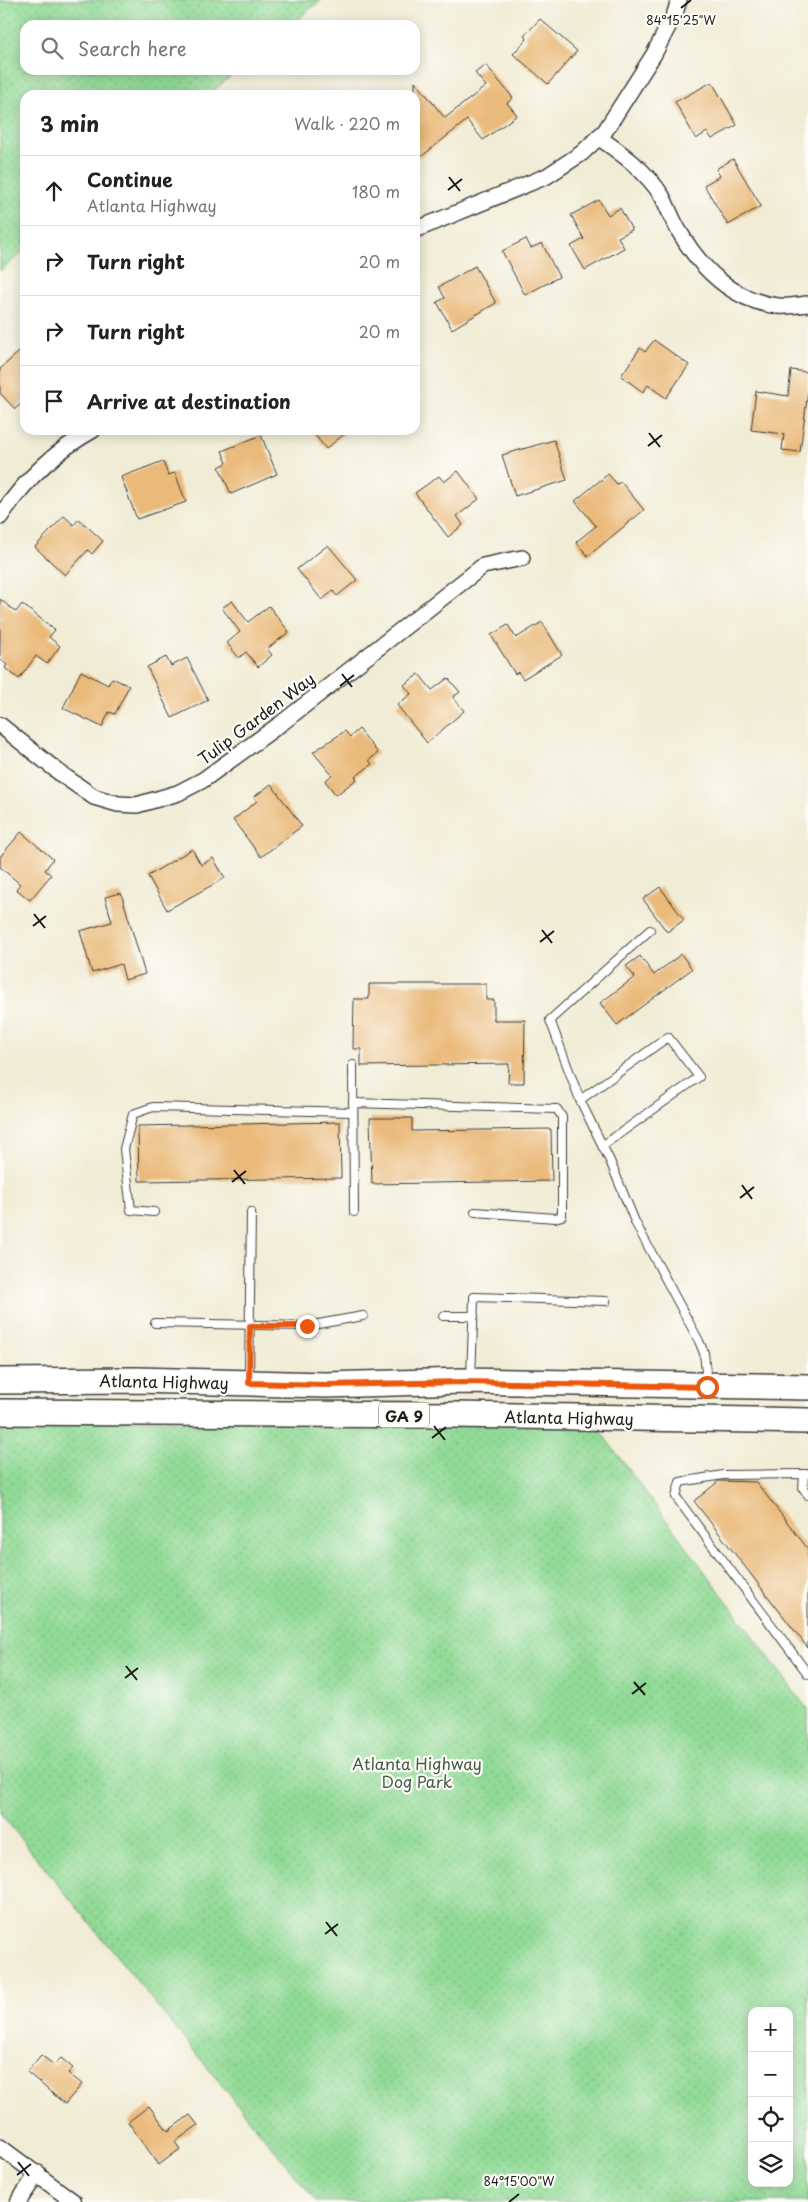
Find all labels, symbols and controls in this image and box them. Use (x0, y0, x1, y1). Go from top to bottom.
text: 84°15'25"W (646, 11, 716, 29)
search box (20, 20, 420, 75)
icon: search (38, 34, 66, 62)
text: Search here (78, 34, 187, 62)
text: 3 min (40, 107, 99, 139)
text: Walk · 220 m (294, 111, 400, 135)
text: Continue (87, 165, 173, 193)
icon: ahead (40, 177, 68, 205)
text: 180 m (352, 179, 400, 203)
text: Atlanta Highway (87, 193, 217, 217)
icon: right (40, 247, 68, 275)
text: Turn right (87, 247, 185, 275)
text: 20 m (359, 249, 400, 273)
icon: right (40, 317, 68, 345)
text: Turn right (87, 317, 185, 345)
text: 20 m (359, 319, 400, 343)
icon: arrive (40, 387, 68, 415)
text: Arrive at destination (87, 387, 291, 415)
street label: Tulip Garden Way (193, 666, 319, 770)
route end (296, 1315, 319, 1338)
street label: Atlanta Highway (99, 1368, 229, 1394)
route start (696, 1376, 719, 1399)
road number: GA 9 (379, 1402, 429, 1428)
street label: Atlanta Highway (504, 1404, 634, 1430)
park label: Atlanta Highway Dog Park (352, 1751, 482, 1793)
map controls (748, 2007, 793, 2187)
button: + (748, 2007, 793, 2052)
button: − (748, 2052, 793, 2097)
button: locate (748, 2097, 793, 2142)
button: layers (748, 2142, 793, 2187)
text: 84°15'00"W (484, 2172, 555, 2190)

